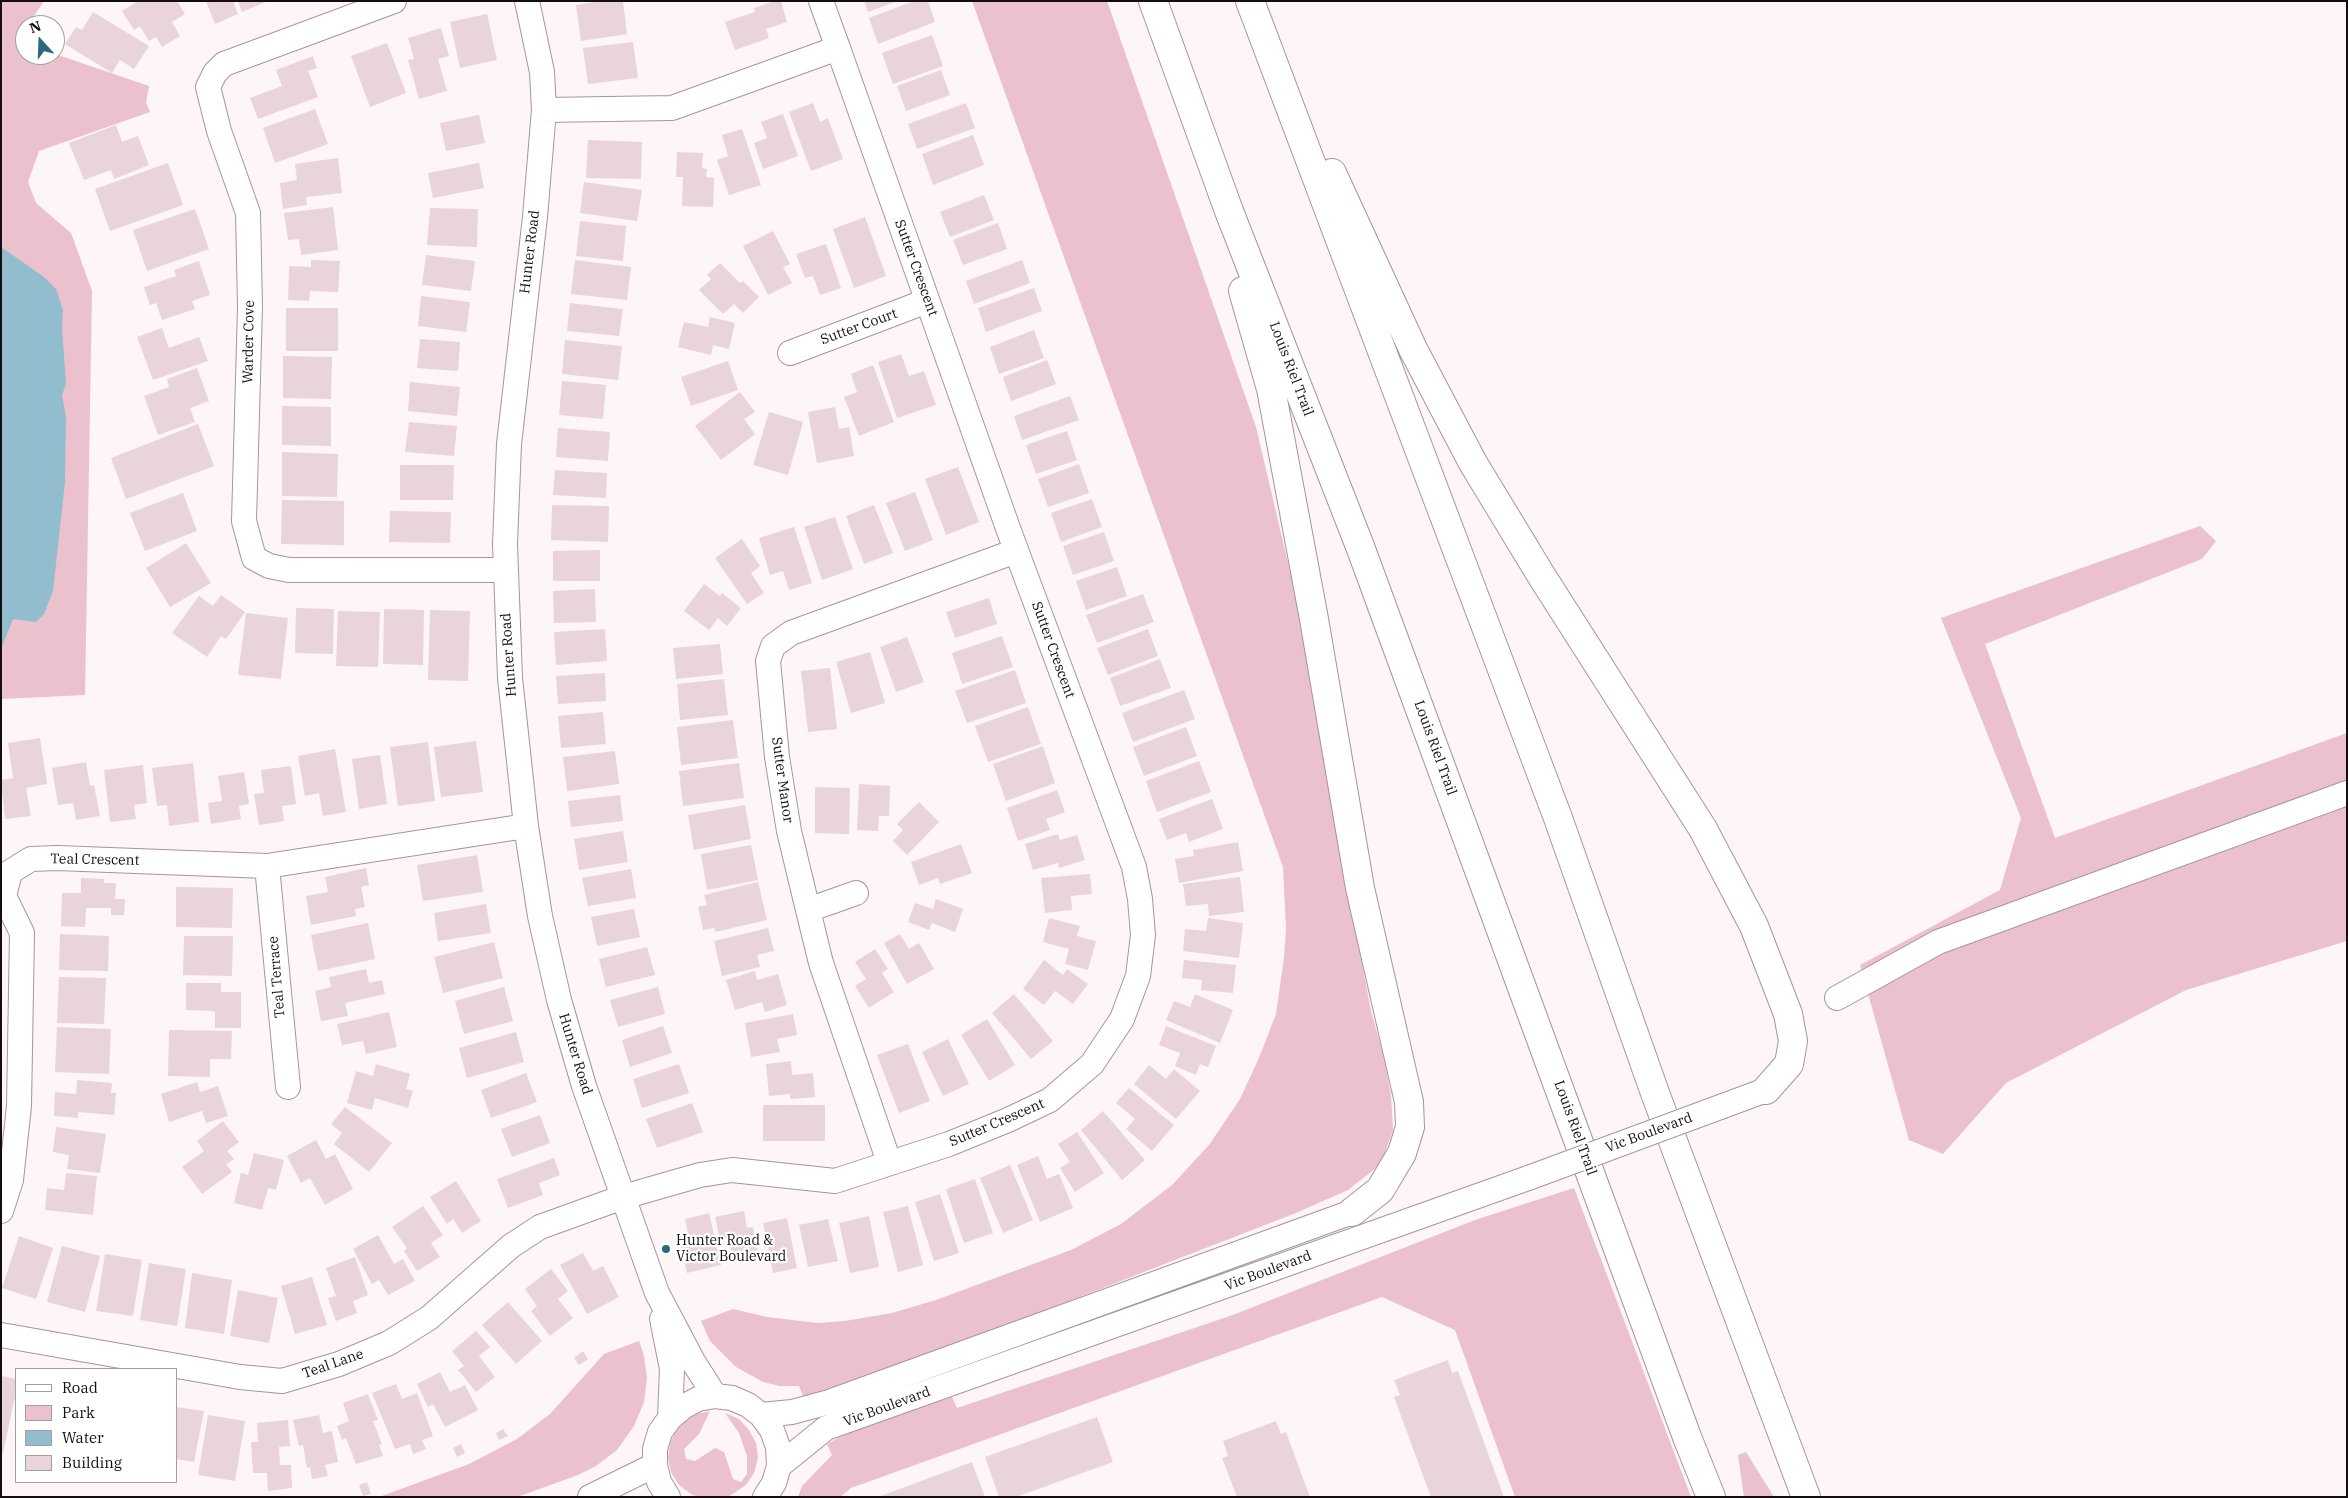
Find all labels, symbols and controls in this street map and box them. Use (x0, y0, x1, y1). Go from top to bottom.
north arrow (15, 15, 65, 65)
text: N (27, 16, 43, 37)
street label: Hunter Road (517, 209, 543, 295)
street label: Sutter Crescent (891, 217, 941, 319)
street label: Warder Cove (240, 300, 258, 384)
street label: Sutter Court (818, 305, 900, 349)
street label: Louis Riel Trail (1265, 320, 1317, 418)
street label: Sutter Crescent (1028, 599, 1078, 701)
street label: Hunter Road (498, 613, 520, 697)
street label: Louis Riel Trail (1410, 698, 1460, 798)
street label: Sutter Manor (768, 736, 796, 824)
street label: Teal Crescent (50, 851, 140, 869)
street label: Teal Terrace (265, 935, 289, 1019)
street label: Hunter Road (555, 1011, 595, 1097)
street label: Louis Riel Trail (1550, 1078, 1600, 1178)
street label: Sutter Crescent (947, 1095, 1047, 1151)
street label: Vic Boulevard (1603, 1110, 1695, 1156)
place label: Hunter Road & Victor Boulevard (676, 1233, 786, 1266)
marker: Hunter Road & Victor Boulevard (660, 1243, 672, 1255)
street label: Vic Boulevard (1222, 1248, 1314, 1294)
street label: Teal Lane (300, 1346, 366, 1382)
legend (15, 1368, 178, 1483)
text: Road (62, 1378, 98, 1397)
street label: Vic Boulevard (841, 1384, 933, 1430)
text: Park (62, 1403, 95, 1422)
text: Water (62, 1428, 104, 1447)
text: Building (62, 1453, 122, 1472)

